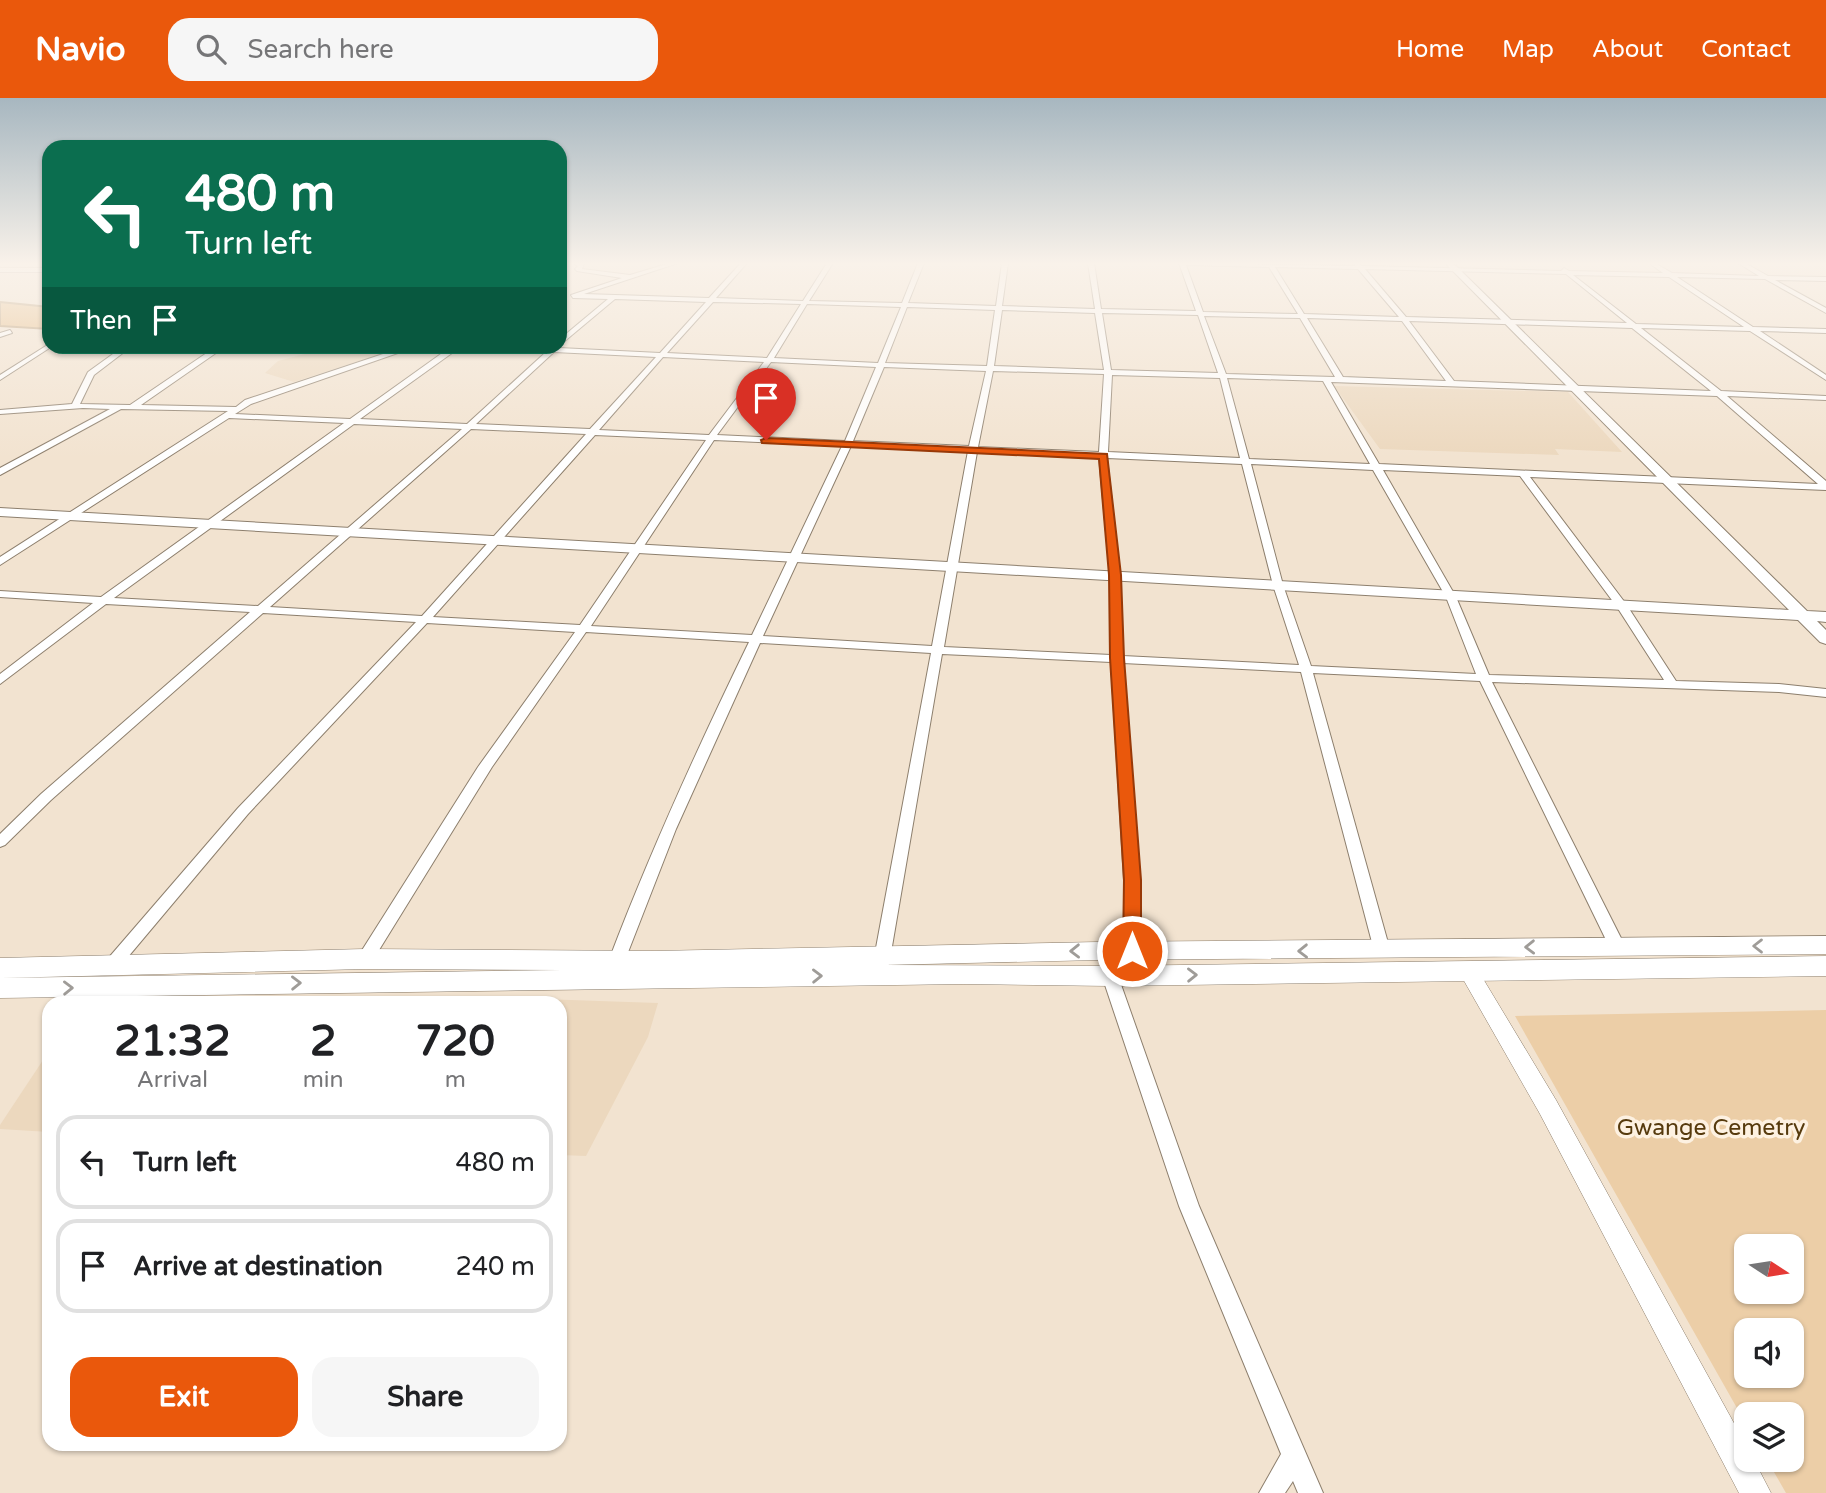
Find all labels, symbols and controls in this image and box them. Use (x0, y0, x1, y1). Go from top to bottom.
search box (168, 18, 658, 81)
text: Navio (35, 30, 126, 69)
icon: search (192, 30, 230, 68)
text: Search here (248, 34, 394, 65)
text: Home (1396, 35, 1464, 64)
text: Map (1502, 35, 1554, 64)
text: About (1592, 35, 1663, 64)
text: Contact (1701, 35, 1791, 64)
text: 480 m (185, 165, 335, 224)
icon: left (70, 168, 161, 259)
text: Turn left (185, 225, 312, 263)
icon: arrive (146, 301, 184, 339)
text: Then (70, 305, 132, 336)
pin (736, 368, 796, 440)
icon: arrive (747, 379, 785, 417)
position arrow (1095, 914, 1169, 988)
one-way arrow (1752, 938, 1763, 954)
one-way arrow (1525, 940, 1536, 955)
one-way arrow (1070, 943, 1080, 959)
one-way arrow (1297, 943, 1308, 959)
one-way arrow (1187, 967, 1197, 983)
one-way arrow (812, 968, 823, 984)
one-way arrow (290, 975, 301, 990)
one-way arrow (63, 980, 74, 996)
text: 21:32 (114, 1016, 231, 1067)
text: 2 (310, 1016, 336, 1067)
text: 720 (416, 1016, 495, 1067)
text: Arrival (137, 1066, 208, 1094)
text: min (303, 1066, 344, 1094)
text: m (445, 1066, 466, 1094)
park label: Gwange Cemetry (1617, 1114, 1805, 1142)
icon: left (74, 1143, 112, 1181)
text: Turn left (133, 1147, 236, 1178)
text: 480 m (455, 1147, 535, 1178)
north arrow (1734, 1234, 1804, 1304)
map controls (1734, 1234, 1804, 1472)
icon: arrive (74, 1247, 112, 1285)
text: Arrive at destination (133, 1251, 383, 1282)
text: 240 m (455, 1251, 535, 1282)
button: sound (1734, 1318, 1804, 1388)
button: Exit (70, 1357, 298, 1437)
button: Share (312, 1357, 539, 1437)
button: layers (1734, 1402, 1804, 1472)

